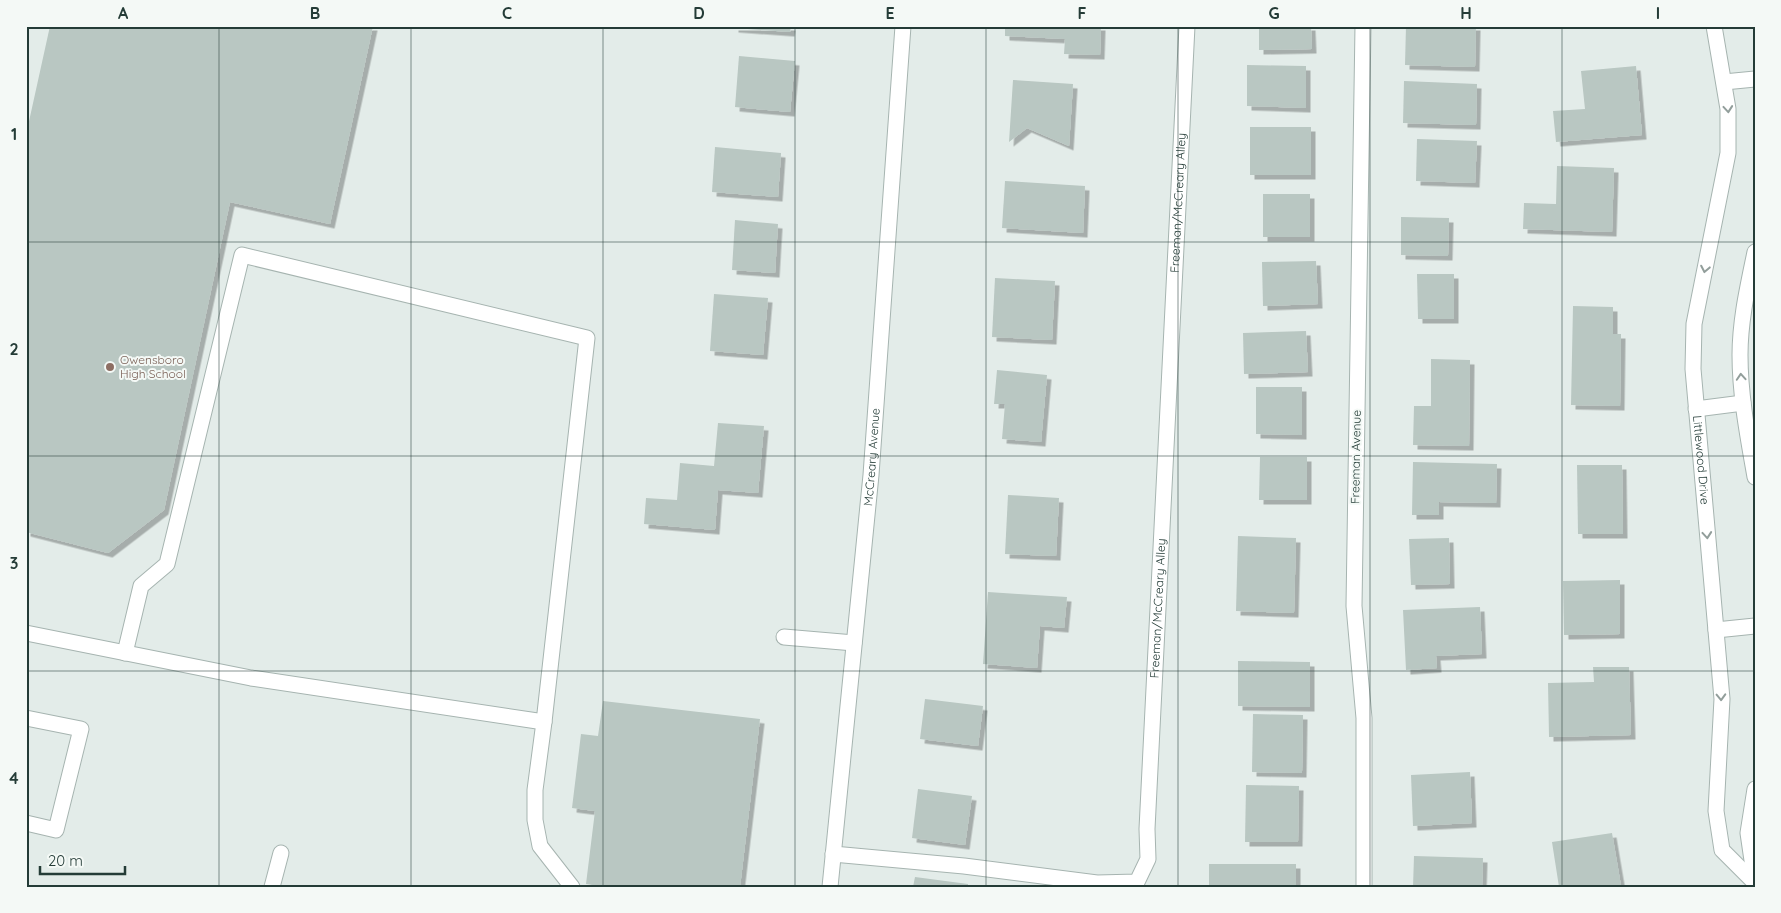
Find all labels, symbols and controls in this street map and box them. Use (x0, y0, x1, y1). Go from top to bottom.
text: A (118, 3, 129, 23)
text: B (310, 3, 320, 23)
text: C (502, 3, 512, 23)
text: D (693, 3, 705, 23)
text: E (885, 3, 895, 23)
text: F (1078, 3, 1087, 23)
text: G (1268, 3, 1280, 23)
text: H (1460, 3, 1472, 23)
text: I (1656, 3, 1660, 23)
one-way arrow (1722, 105, 1733, 113)
text: 1 (11, 124, 17, 144)
street label: Freeman/McCreary Alley (1167, 133, 1189, 273)
one-way arrow (1700, 264, 1710, 273)
text: 2 (9, 339, 19, 359)
place label: Owensboro High School (120, 352, 186, 381)
marker: Owensboro High School (104, 361, 116, 373)
one-way arrow (1736, 373, 1747, 381)
street label: McCreary Avenue (860, 407, 883, 507)
street label: Freeman Avenue (1347, 410, 1364, 504)
street label: Littlewood Drive (1690, 415, 1713, 506)
one-way arrow (1701, 531, 1712, 539)
street label: Freeman/McCreary Alley (1147, 538, 1168, 679)
text: 3 (10, 553, 18, 573)
one-way arrow (1716, 693, 1727, 701)
text: 4 (9, 768, 19, 788)
scale bar (40, 843, 125, 875)
text: 20 m (48, 851, 83, 870)

